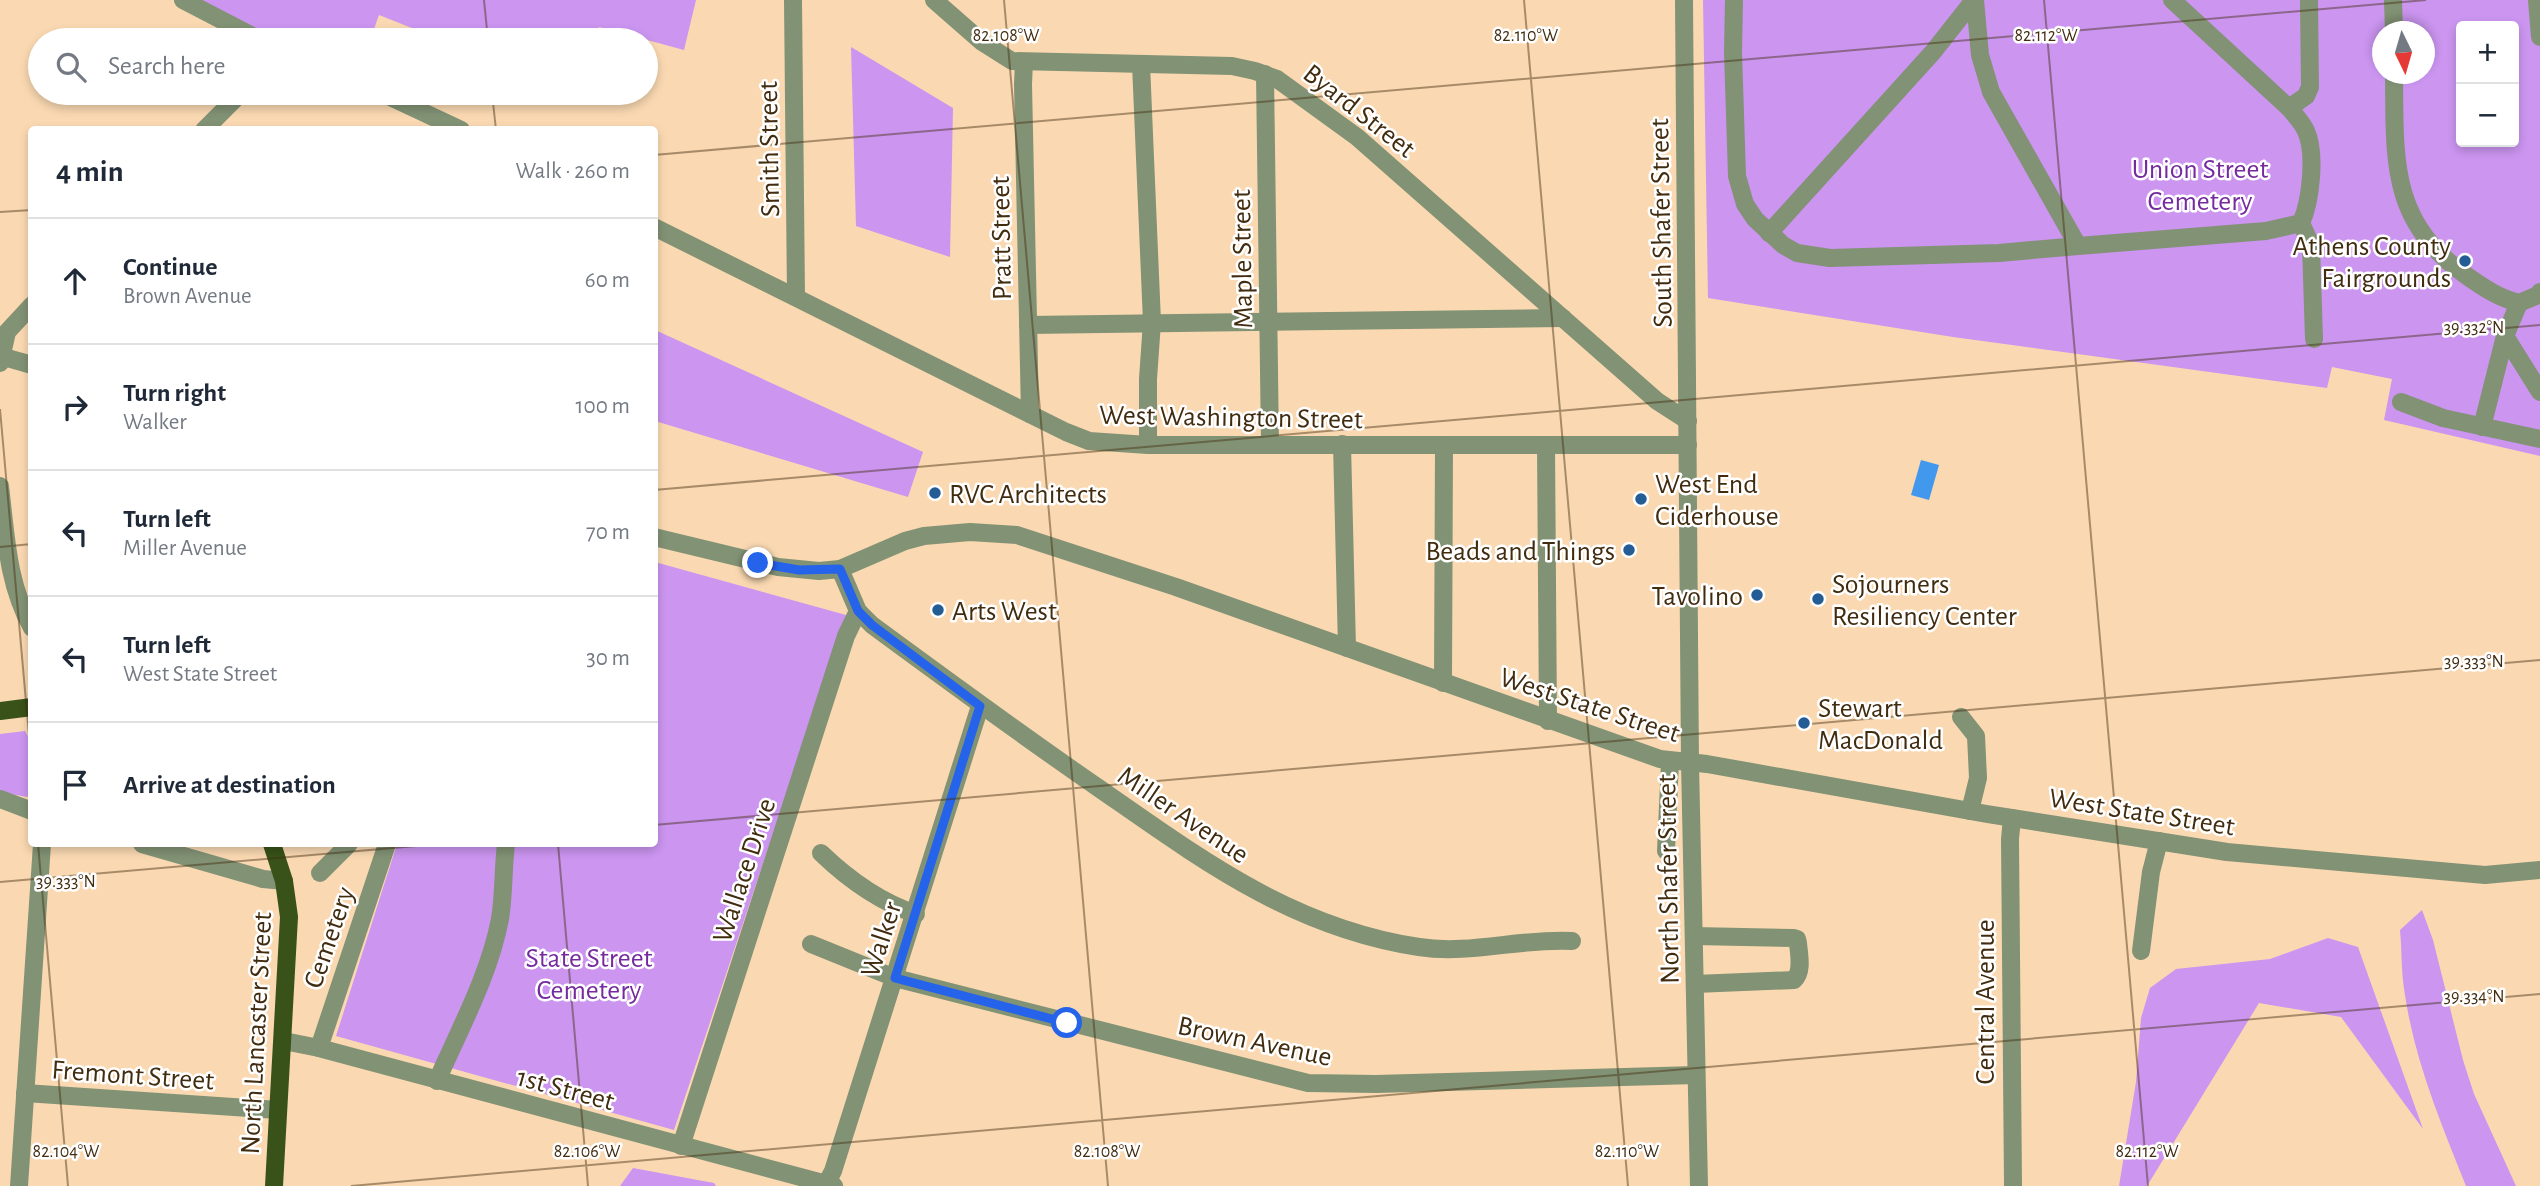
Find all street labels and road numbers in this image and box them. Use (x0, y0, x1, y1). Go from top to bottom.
street label: Byard Street (1298, 60, 1420, 164)
street label: Smith Street (755, 81, 785, 217)
street label: South Shafer Street (1646, 118, 1678, 328)
street label: Pratt Street (987, 176, 1017, 300)
street label: Maple Street (1228, 189, 1258, 329)
street label: West Washington Street (1099, 402, 1363, 434)
street label: West State Street (1496, 664, 1683, 748)
street label: Miller Avenue (1112, 762, 1253, 869)
street label: North Shafer Street (1653, 774, 1685, 984)
street label: West State Street (2047, 784, 2237, 841)
street label: Wallace Drive (708, 795, 781, 946)
street label: Cemetery (300, 883, 360, 992)
street label: Walker (857, 898, 907, 981)
street label: North Lancaster Street (237, 911, 277, 1155)
street label: Central Avenue (1972, 919, 2000, 1085)
street label: Brown Avenue (1175, 1012, 1334, 1072)
street label: Fremont Street (51, 1056, 215, 1096)
street label: 1st Street (514, 1064, 617, 1116)

